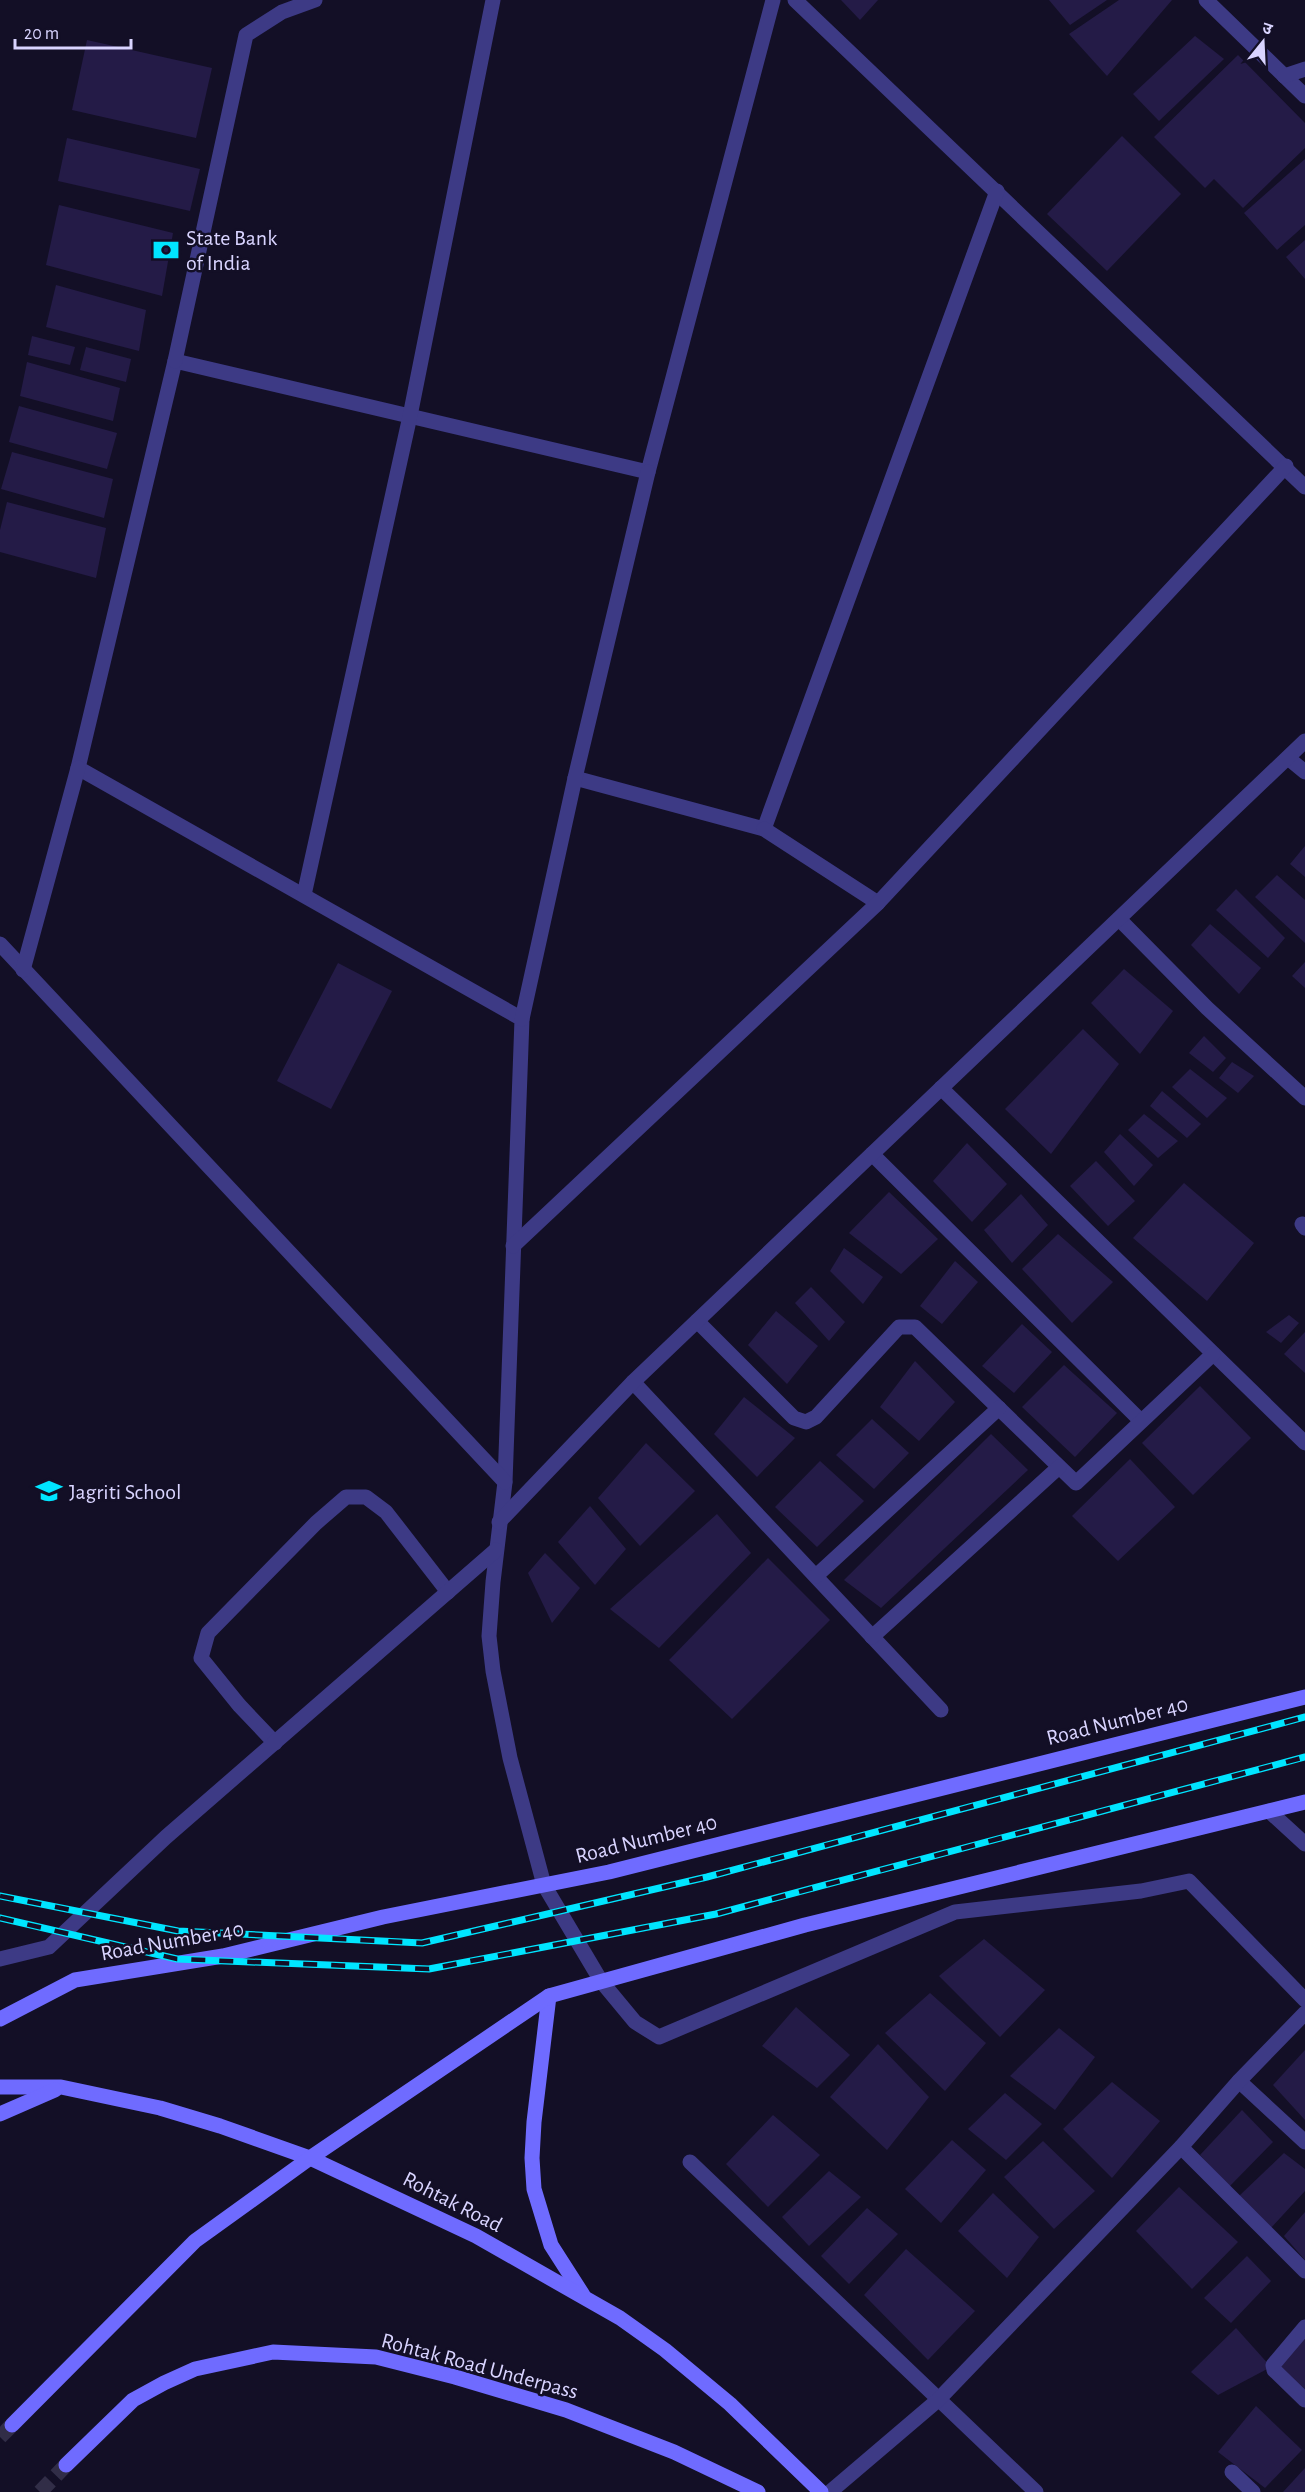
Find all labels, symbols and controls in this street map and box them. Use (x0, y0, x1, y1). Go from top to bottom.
scale bar (15, 12, 130, 50)
north arrow (1233, 12, 1293, 72)
text: उ (1260, 20, 1275, 38)
text: 20 m (24, 25, 59, 43)
place label: State Bank of India (186, 227, 277, 274)
bank icon: State Bank of India (151, 235, 181, 265)
school or university icon: Jagriti School (34, 1476, 64, 1506)
place label: Jagriti School (69, 1481, 182, 1503)
street label: Road Number 40 (1044, 1693, 1190, 1749)
street label: Road Number 40 (573, 1811, 719, 1867)
street label: Road Number 40 (99, 1918, 246, 1964)
street label: Rohtak Road (399, 2168, 506, 2236)
street label: Rohtak Road Underpass (379, 2329, 581, 2403)

